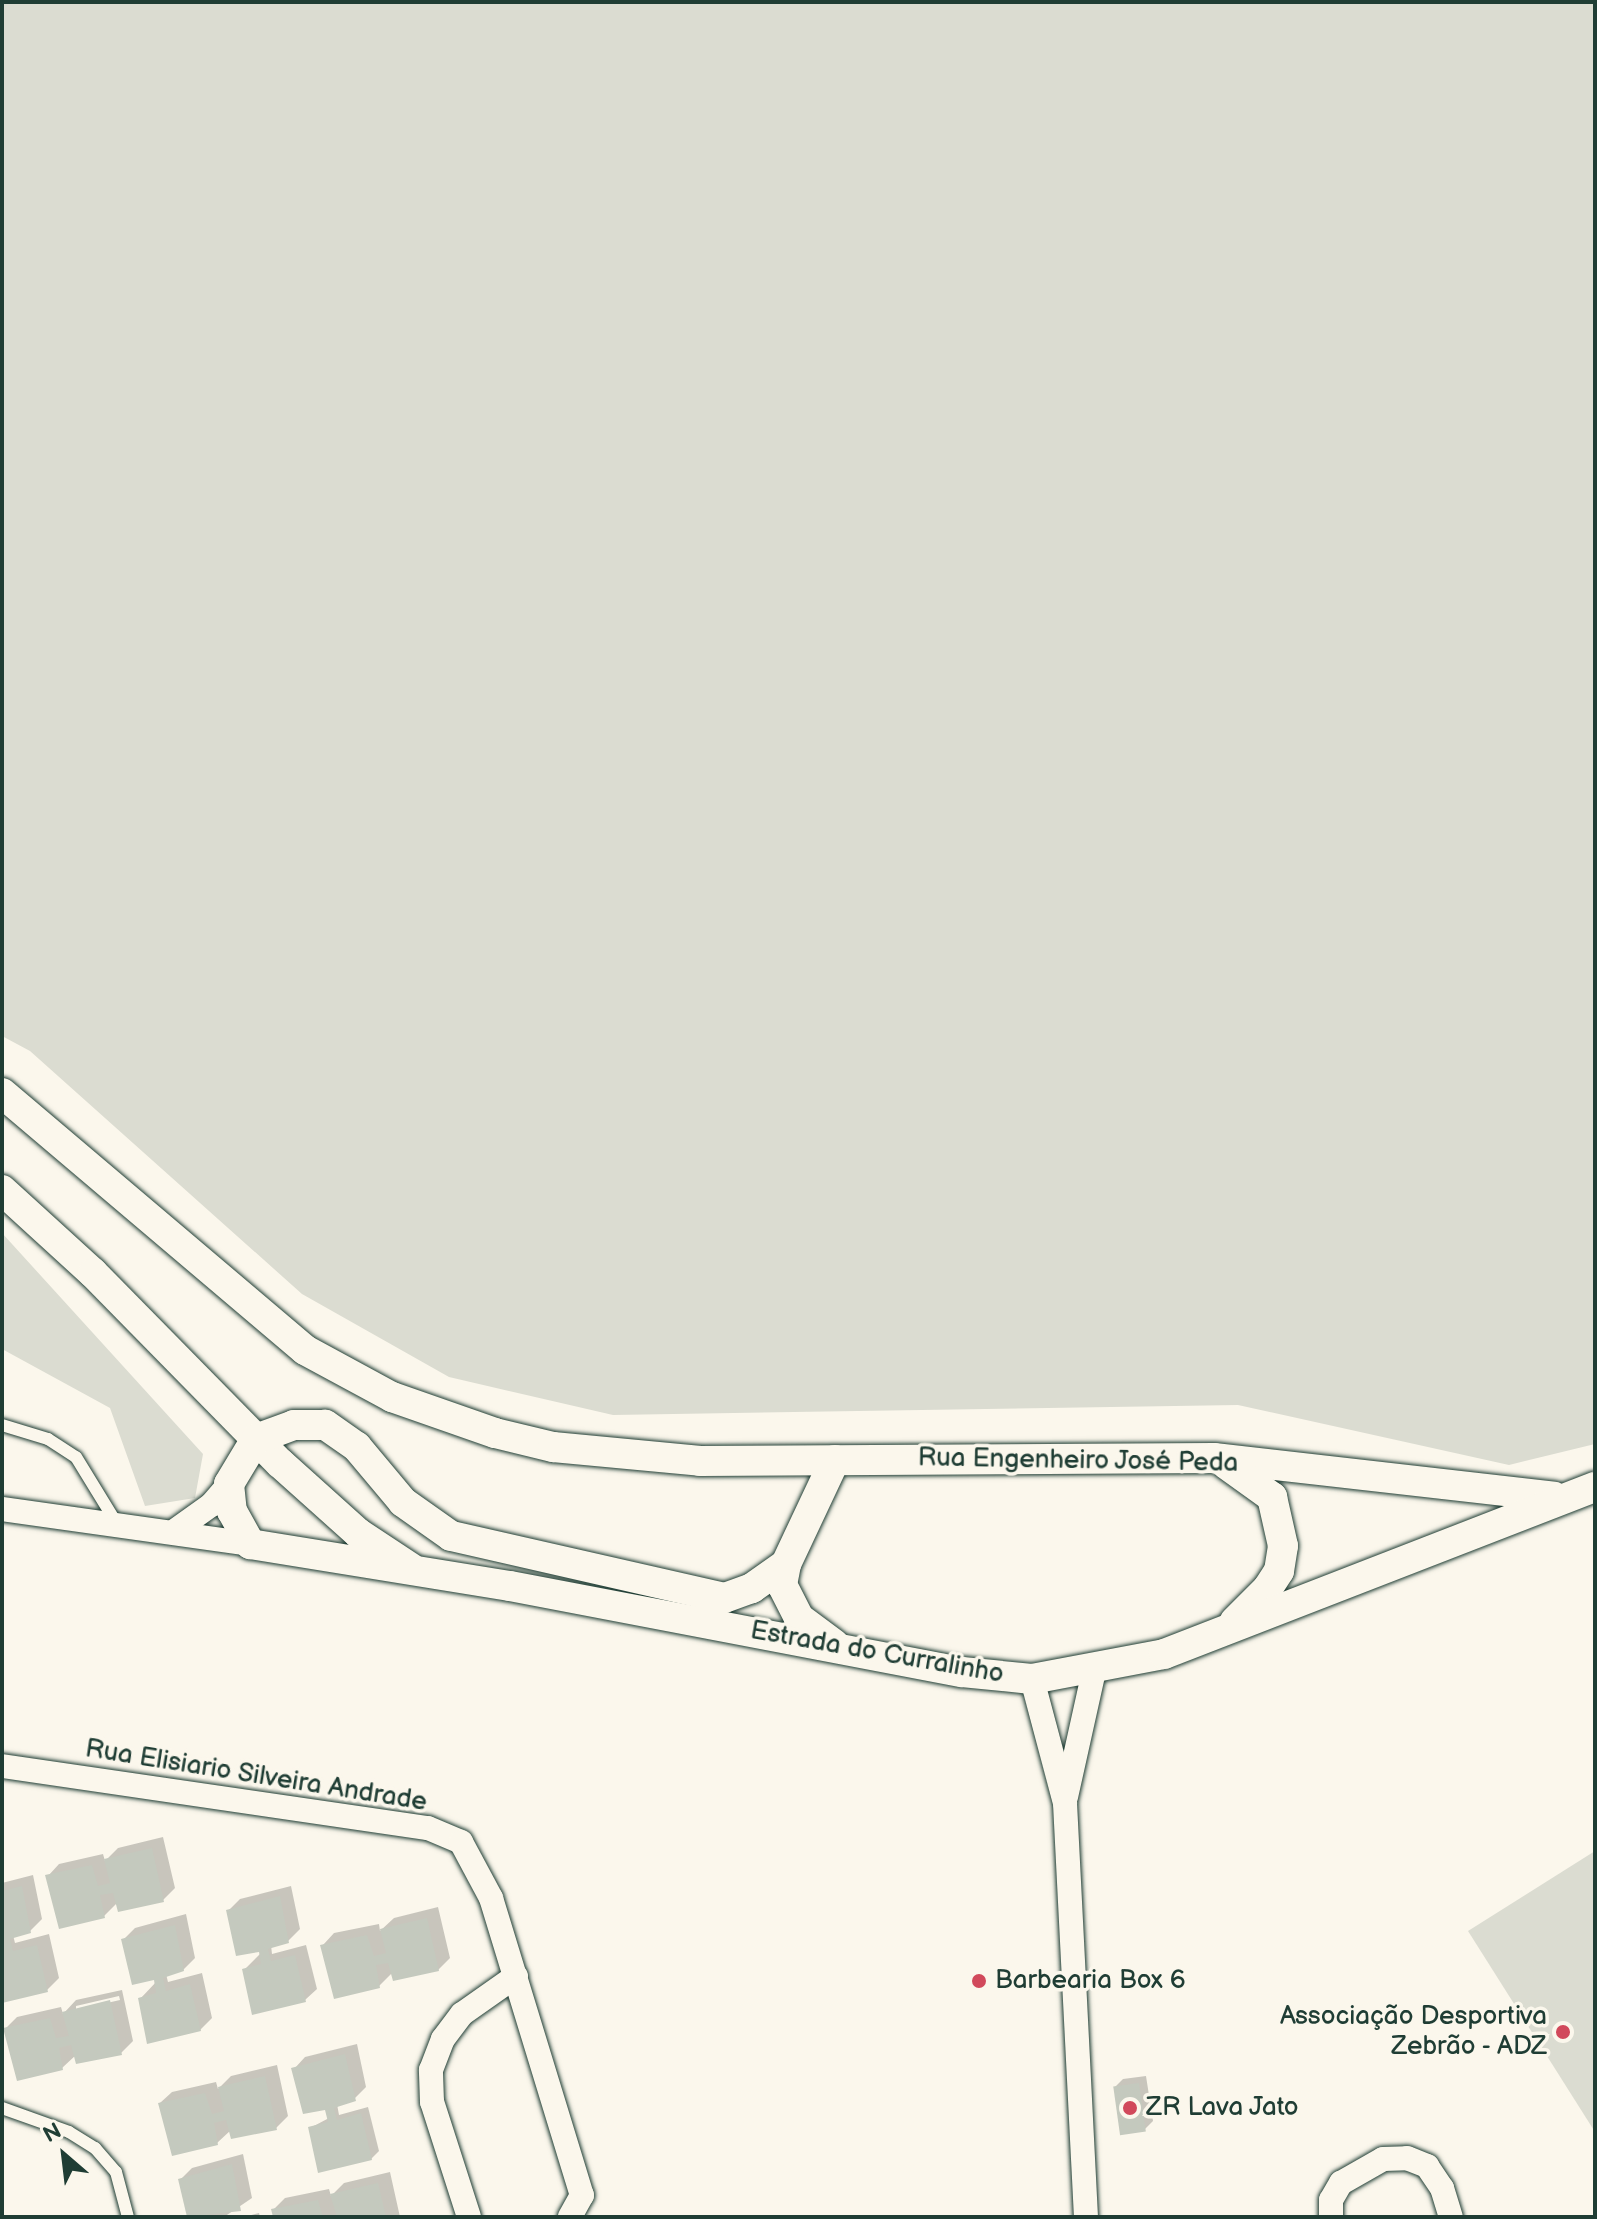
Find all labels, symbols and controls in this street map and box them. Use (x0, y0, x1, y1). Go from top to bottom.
street label: Rua Engenheiro José Peda (917, 1443, 1239, 1479)
street label: Estrada do Curralinho (748, 1615, 1006, 1691)
street label: Rua Elisiario Silveira Andrade (83, 1734, 429, 1818)
place label: Barbearia Box 6 (995, 1965, 1186, 1997)
marker: Barbearia Box 6 (970, 1972, 988, 1990)
place label: Associação Desportiva Zebrão - ADZ (1280, 2001, 1547, 2062)
marker: Associação Desportiva Zebrão - ADZ (1554, 2023, 1572, 2041)
place label: ZR Lava Jato (1146, 2092, 1300, 2124)
marker: ZR Lava Jato (1121, 2099, 1139, 2117)
north arrow (24, 2115, 104, 2195)
text: N (39, 2118, 66, 2149)

